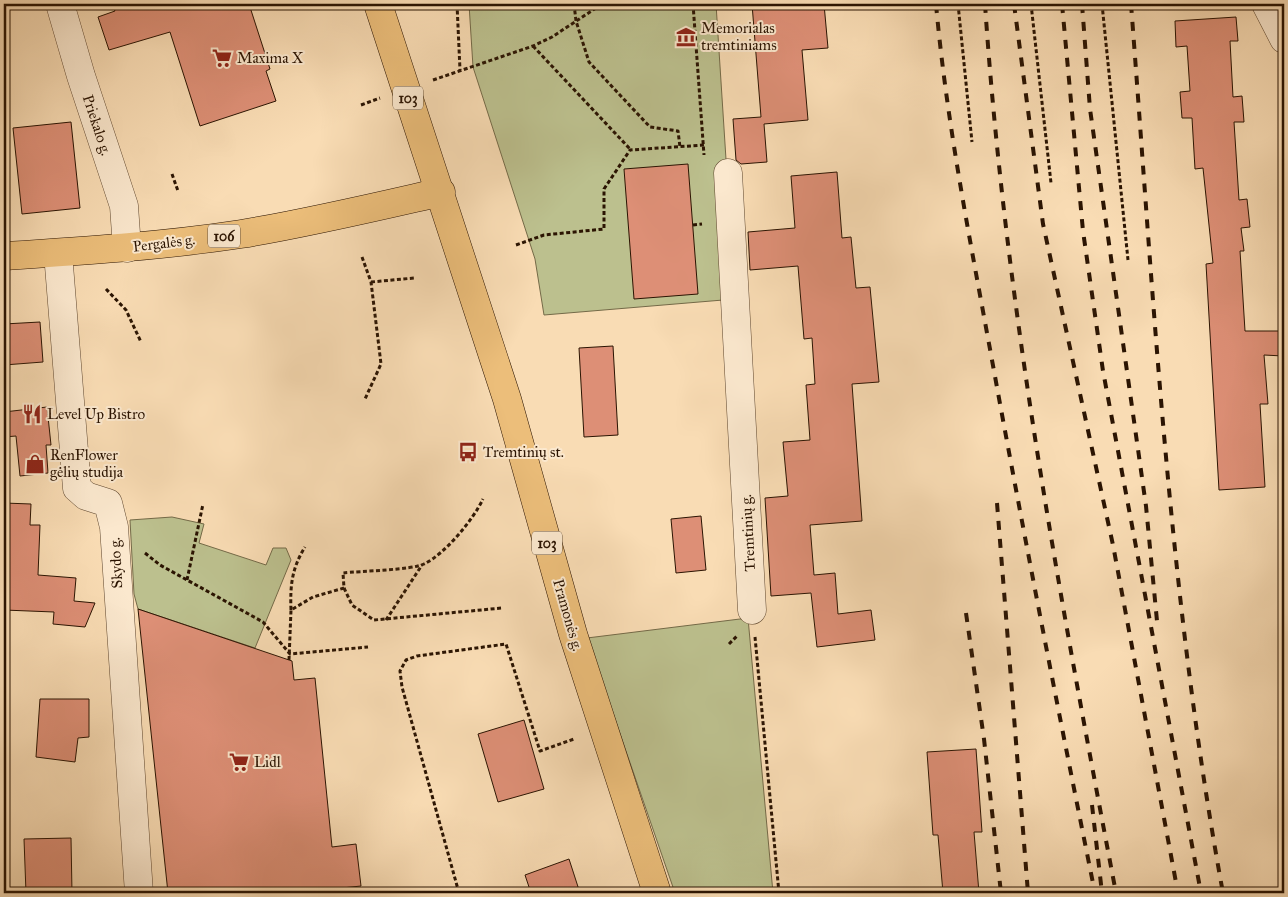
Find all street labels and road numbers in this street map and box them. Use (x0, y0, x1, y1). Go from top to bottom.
road number: 103 (393, 86, 423, 110)
street label: Priekalo g. (79, 92, 115, 158)
road number: 106 (208, 225, 240, 248)
street label: Pergalės g. (132, 230, 196, 256)
street label: Tremtinių g. (737, 494, 759, 572)
road number: 103 (532, 532, 562, 554)
street label: Skydo g. (106, 537, 126, 589)
street label: Pramonės g. (549, 577, 587, 653)

